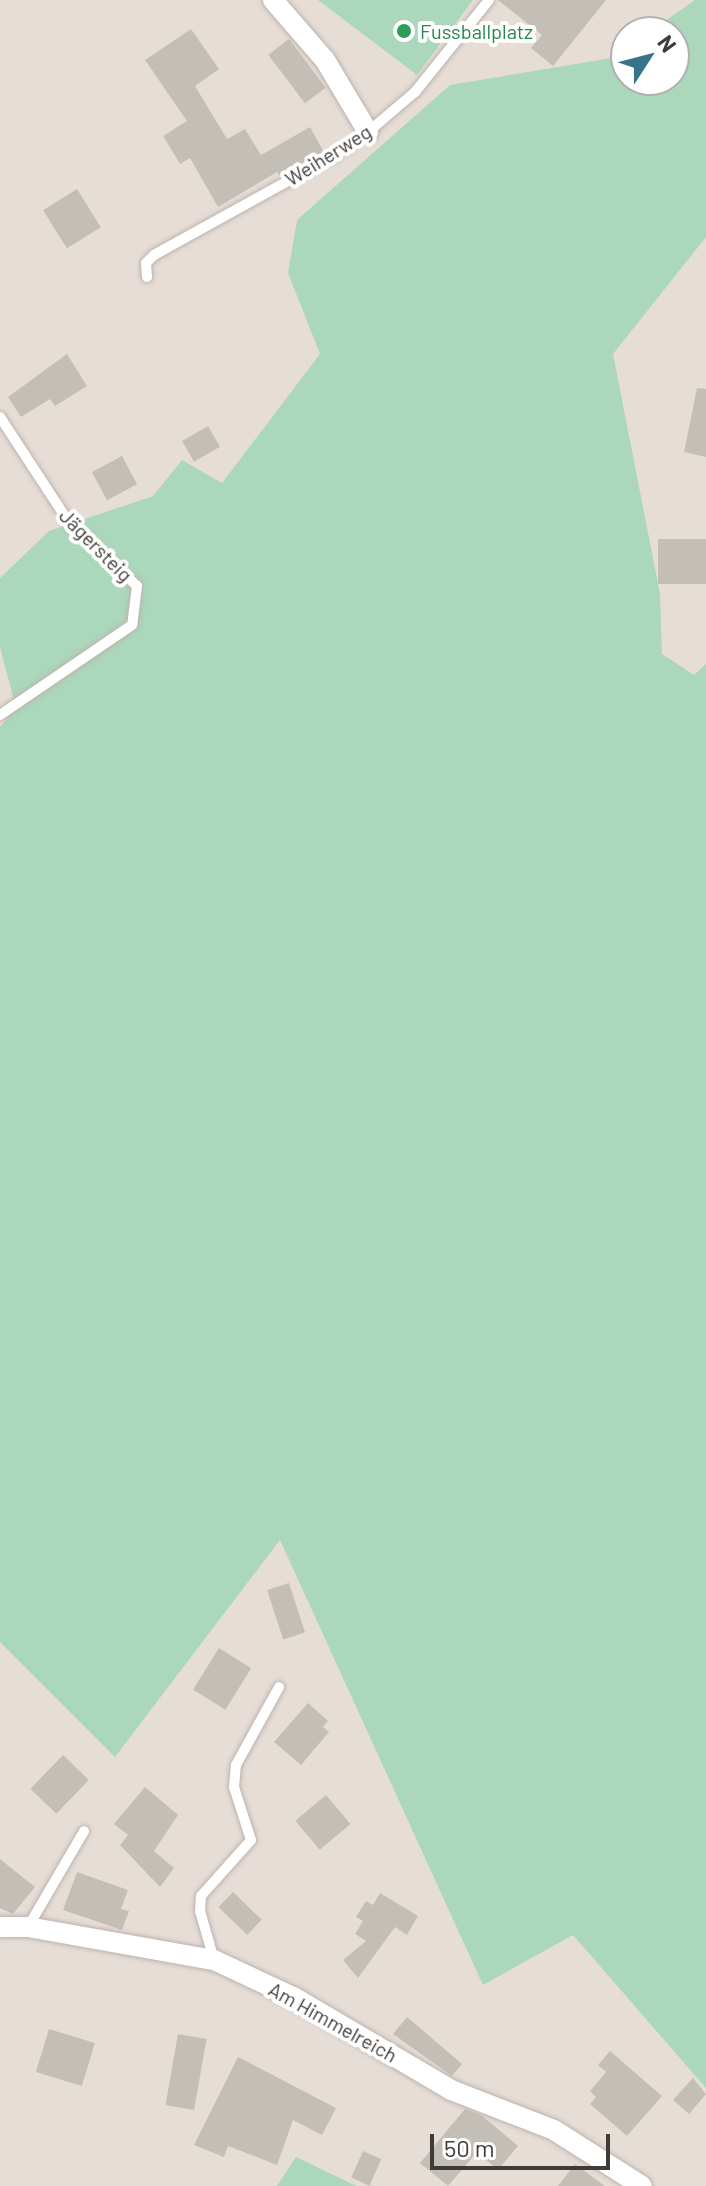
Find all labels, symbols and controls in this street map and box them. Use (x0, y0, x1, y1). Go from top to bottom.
north arrow (610, 16, 690, 96)
place label: Fussballplatz (420, 19, 533, 43)
marker: Fussballplatz (395, 22, 413, 40)
text: N (653, 29, 683, 57)
street label: Weiherweg (281, 119, 375, 191)
street label: Jägersteig (55, 504, 137, 586)
street label: Am Himmelreich (265, 1977, 401, 2067)
scale bar (434, 2118, 614, 2168)
text: 50 m (444, 2133, 495, 2162)

